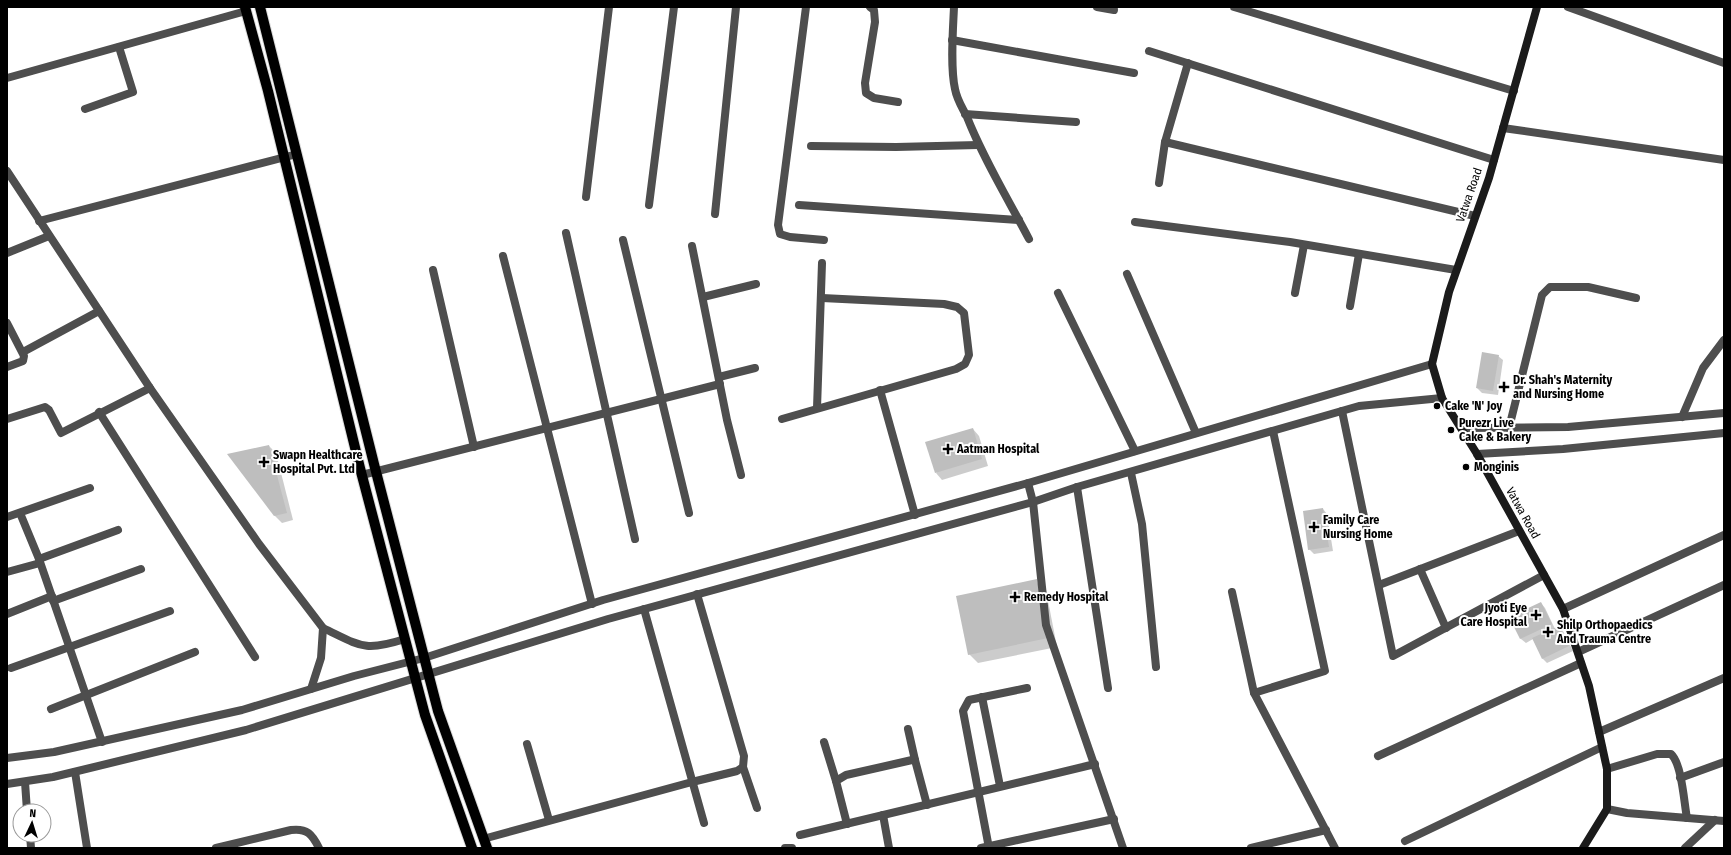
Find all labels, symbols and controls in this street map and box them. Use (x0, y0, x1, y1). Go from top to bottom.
street label: Vatwa Road (1453, 166, 1485, 224)
place label: Dr. Shah's Maternity and Nursing Home (1513, 373, 1612, 401)
marker: Dr. Shah's Maternity and Nursing Home (1498, 381, 1510, 393)
place label: Cake 'N' Joy (1445, 399, 1503, 413)
marker: Cake 'N' Joy (1432, 401, 1442, 411)
place label: Purezr Live Cake & Bakery (1459, 416, 1532, 444)
marker: Purezr Live Cake & Bakery (1446, 425, 1456, 435)
place label: Aatman Hospital (956, 442, 1040, 456)
marker: Aatman Hospital (942, 443, 954, 455)
place label: Swapn Healthcare Hospital Pvt. Ltd (273, 448, 363, 476)
marker: Swapn Healthcare Hospital Pvt. Ltd (258, 456, 270, 468)
place label: Monginis (1474, 460, 1520, 474)
marker: Monginis (1461, 462, 1471, 472)
street label: Vatwa Road (1503, 485, 1543, 541)
place label: Family Care Nursing Home (1323, 513, 1393, 541)
marker: Family Care Nursing Home (1308, 521, 1320, 533)
place label: Remedy Hospital (1024, 590, 1109, 604)
marker: Remedy Hospital (1009, 591, 1021, 603)
place label: Jyoti Eye Care Hospital (1460, 601, 1528, 629)
marker: Jyoti Eye Care Hospital (1530, 609, 1542, 621)
place label: Shilp Orthopaedics And Trauma Centre (1556, 618, 1653, 646)
marker: Shilp Orthopaedics And Trauma Centre (1542, 626, 1554, 638)
north arrow (12, 803, 52, 843)
text: N (29, 807, 36, 820)

